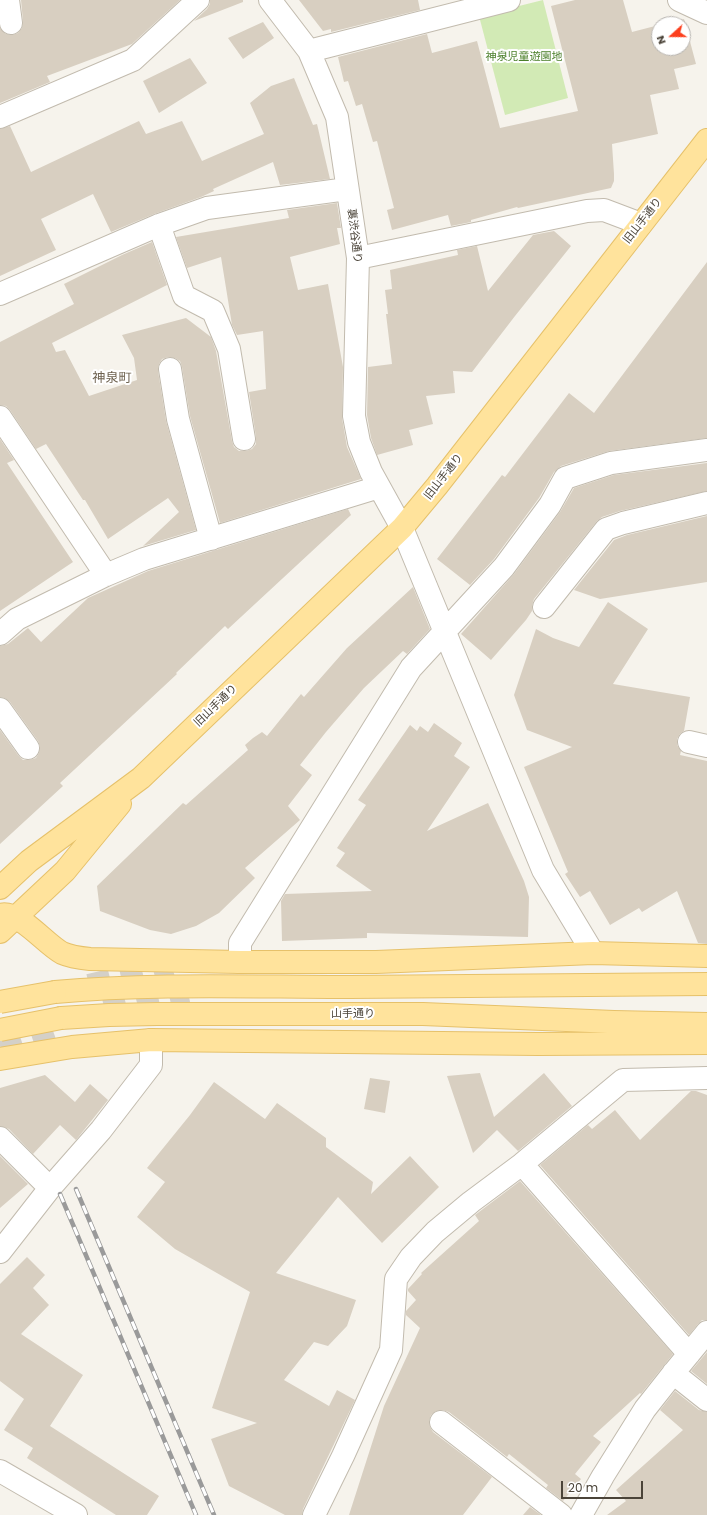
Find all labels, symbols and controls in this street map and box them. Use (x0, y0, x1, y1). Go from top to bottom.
north arrow (651, 16, 691, 56)
text: N (652, 33, 670, 47)
park label: 神泉児童遊園地 (486, 50, 562, 64)
street label: 旧山手通り (621, 195, 665, 247)
street label: 裏渋谷通り (344, 208, 364, 264)
district label: 神泉町 (93, 371, 131, 387)
street label: 旧山手通り (422, 451, 466, 503)
street label: 旧山手通り (192, 682, 240, 730)
street label: 山手通り (331, 1007, 375, 1021)
scale bar (563, 1473, 645, 1499)
text: 20 m (568, 1479, 598, 1496)

